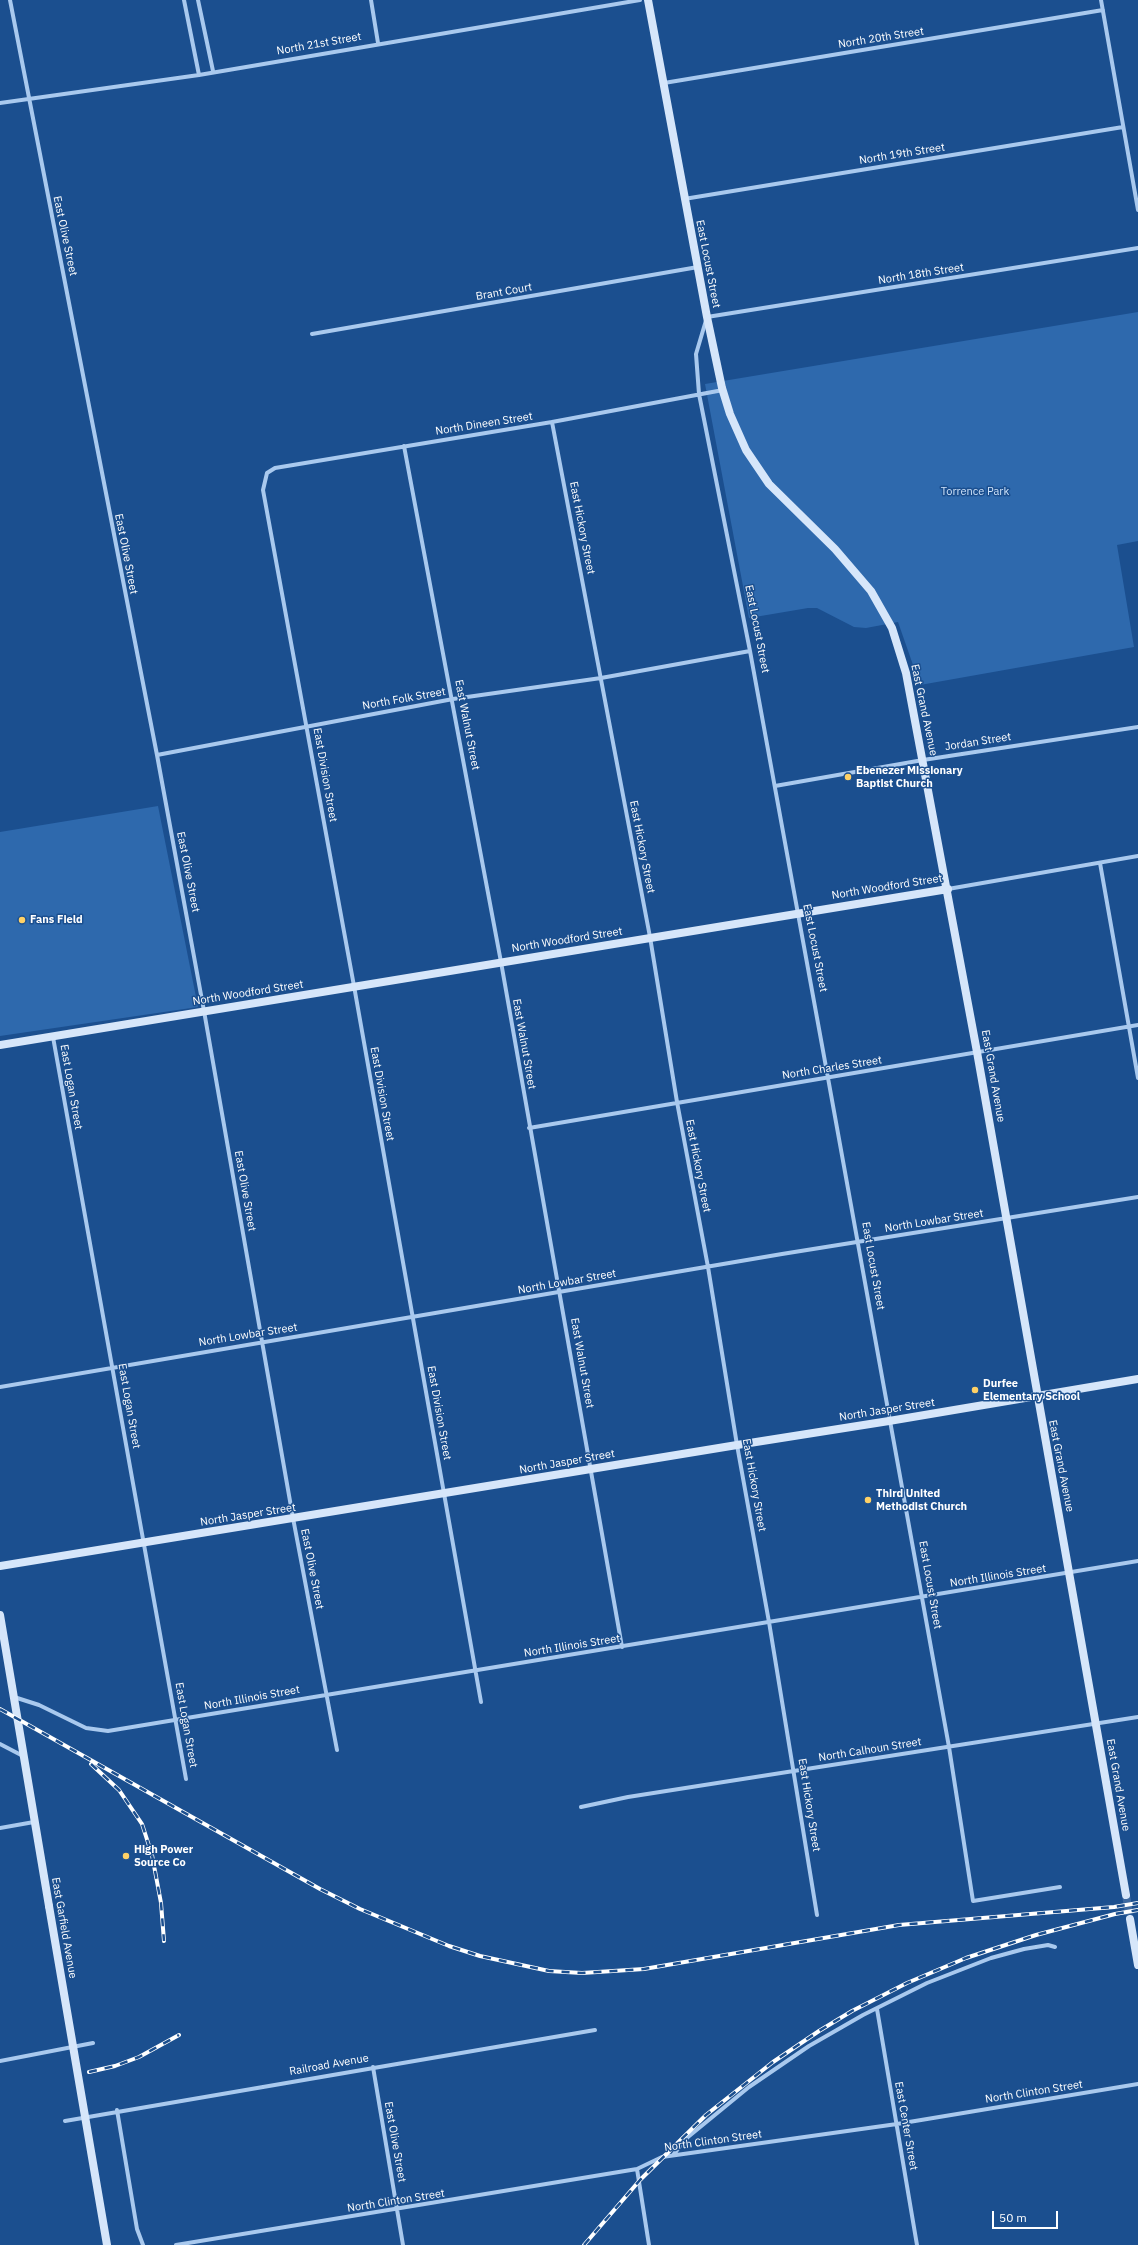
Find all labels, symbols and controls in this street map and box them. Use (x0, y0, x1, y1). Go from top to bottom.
street label: North 20th Street (837, 25, 925, 51)
street label: North 21st Street (276, 30, 362, 58)
street label: North 19th Street (858, 141, 946, 167)
street label: East Olive Street (50, 195, 80, 277)
street label: East Locust Street (693, 219, 723, 309)
street label: North 18th Street (877, 261, 965, 287)
street label: Brant Court (475, 281, 533, 303)
street label: North Dineen Street (434, 410, 534, 438)
street label: East Hickory Street (567, 480, 597, 576)
park label: Torrence Park (941, 485, 1009, 499)
street label: East Olive Street (112, 513, 140, 595)
street label: East Locust Street (742, 584, 772, 674)
street label: East Grand Avenue (908, 663, 940, 757)
street label: East Walnut Street (452, 679, 482, 771)
street label: North Folk Street (361, 685, 447, 713)
street label: East Division Street (310, 727, 340, 823)
street label: Jordan Street (944, 730, 1012, 754)
place label: Ebenezer Missionary Baptist Church (856, 764, 963, 790)
marker: Ebenezer Missionary Baptist Church (843, 772, 853, 782)
street label: East Hickory Street (627, 799, 657, 895)
street label: East Olive Street (174, 831, 202, 913)
street label: North Woodford Street (831, 872, 943, 902)
street label: East Locust Street (800, 903, 830, 993)
place label: Fans Field (30, 913, 83, 927)
marker: Fans Field (17, 915, 27, 925)
street label: North Woodford Street (511, 925, 623, 955)
street label: North Woodford Street (192, 978, 304, 1008)
street label: East Walnut Street (510, 998, 538, 1090)
street label: East Grand Avenue (978, 1029, 1008, 1123)
street label: East Logan Street (57, 1043, 85, 1131)
street label: East Division Street (367, 1046, 397, 1142)
street label: North Charles Street (781, 1054, 883, 1082)
street label: East Hickory Street (683, 1118, 713, 1214)
street label: East Olive Street (231, 1150, 259, 1232)
street label: North Lowbar Street (884, 1207, 984, 1235)
street label: East Locust Street (859, 1221, 887, 1311)
street label: North Lowbar Street (517, 1267, 617, 1297)
street label: East Walnut Street (568, 1317, 596, 1409)
street label: North Lowbar Street (198, 1321, 298, 1349)
street label: East Logan Street (115, 1362, 143, 1450)
street label: East Division Street (424, 1365, 454, 1461)
place label: Durfee Elementary School (983, 1377, 1080, 1403)
marker: Durfee Elementary School (970, 1385, 980, 1395)
street label: North Jasper Street (838, 1396, 936, 1424)
street label: East Grand Avenue (1046, 1419, 1076, 1513)
street label: East Hickory Street (739, 1437, 769, 1533)
street label: North Jasper Street (518, 1447, 616, 1477)
place label: Third United Methodist Church (876, 1487, 967, 1513)
marker: Third United Methodist Church (863, 1495, 873, 1505)
street label: North Jasper Street (199, 1501, 297, 1529)
street label: East Olive Street (298, 1528, 326, 1610)
street label: East Locust Street (916, 1540, 944, 1630)
street label: North Illinois Street (949, 1562, 1047, 1590)
street label: North Illinois Street (523, 1632, 621, 1660)
street label: East Logan Street (172, 1681, 200, 1769)
street label: North Illinois Street (203, 1683, 301, 1713)
street label: North Calhoun Street (818, 1735, 922, 1765)
street label: East Grand Avenue (1103, 1738, 1133, 1832)
street label: East Hickory Street (795, 1757, 823, 1853)
place label: High Power Source Co (134, 1843, 193, 1869)
marker: High Power Source Co (121, 1851, 131, 1861)
street label: East Garfield Avenue (49, 1876, 79, 1980)
street label: Railroad Avenue (288, 2052, 370, 2078)
street label: North Clinton Street (984, 2078, 1084, 2106)
street label: East Center Street (892, 2081, 920, 2171)
street label: East Olive Street (381, 2101, 409, 2183)
street label: North Clinton Street (663, 2128, 763, 2154)
street label: North Clinton Street (346, 2187, 446, 2215)
scale bar (994, 2203, 1060, 2229)
text: 50 m (999, 2210, 1027, 2225)

